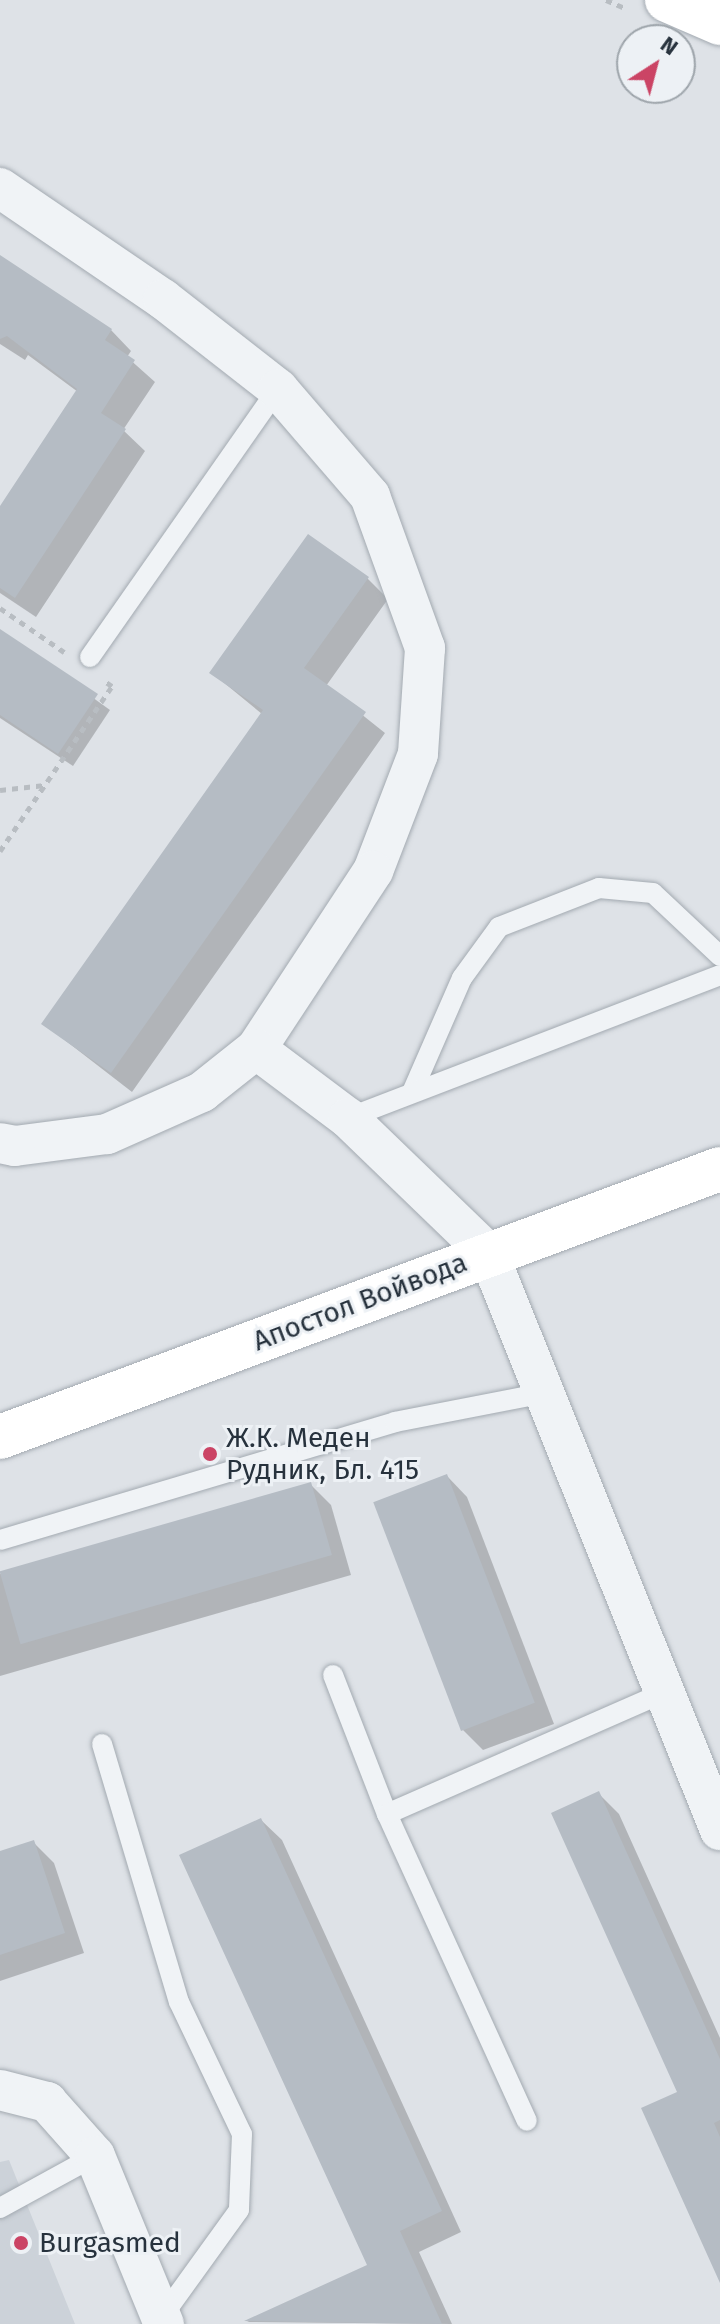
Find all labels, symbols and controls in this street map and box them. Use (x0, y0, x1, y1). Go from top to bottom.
north arrow (616, 24, 696, 104)
text: N (655, 31, 683, 61)
street label: Апостол Войвода (248, 1246, 472, 1358)
place label: Ж.К. Меден Рудник, Бл. 415 (226, 1421, 419, 1487)
marker: Ж.К. Меден Рудник, Бл. 415 (201, 1445, 219, 1463)
place label: Burgasmed (39, 2226, 181, 2260)
marker: Burgasmed (10, 2232, 32, 2254)

